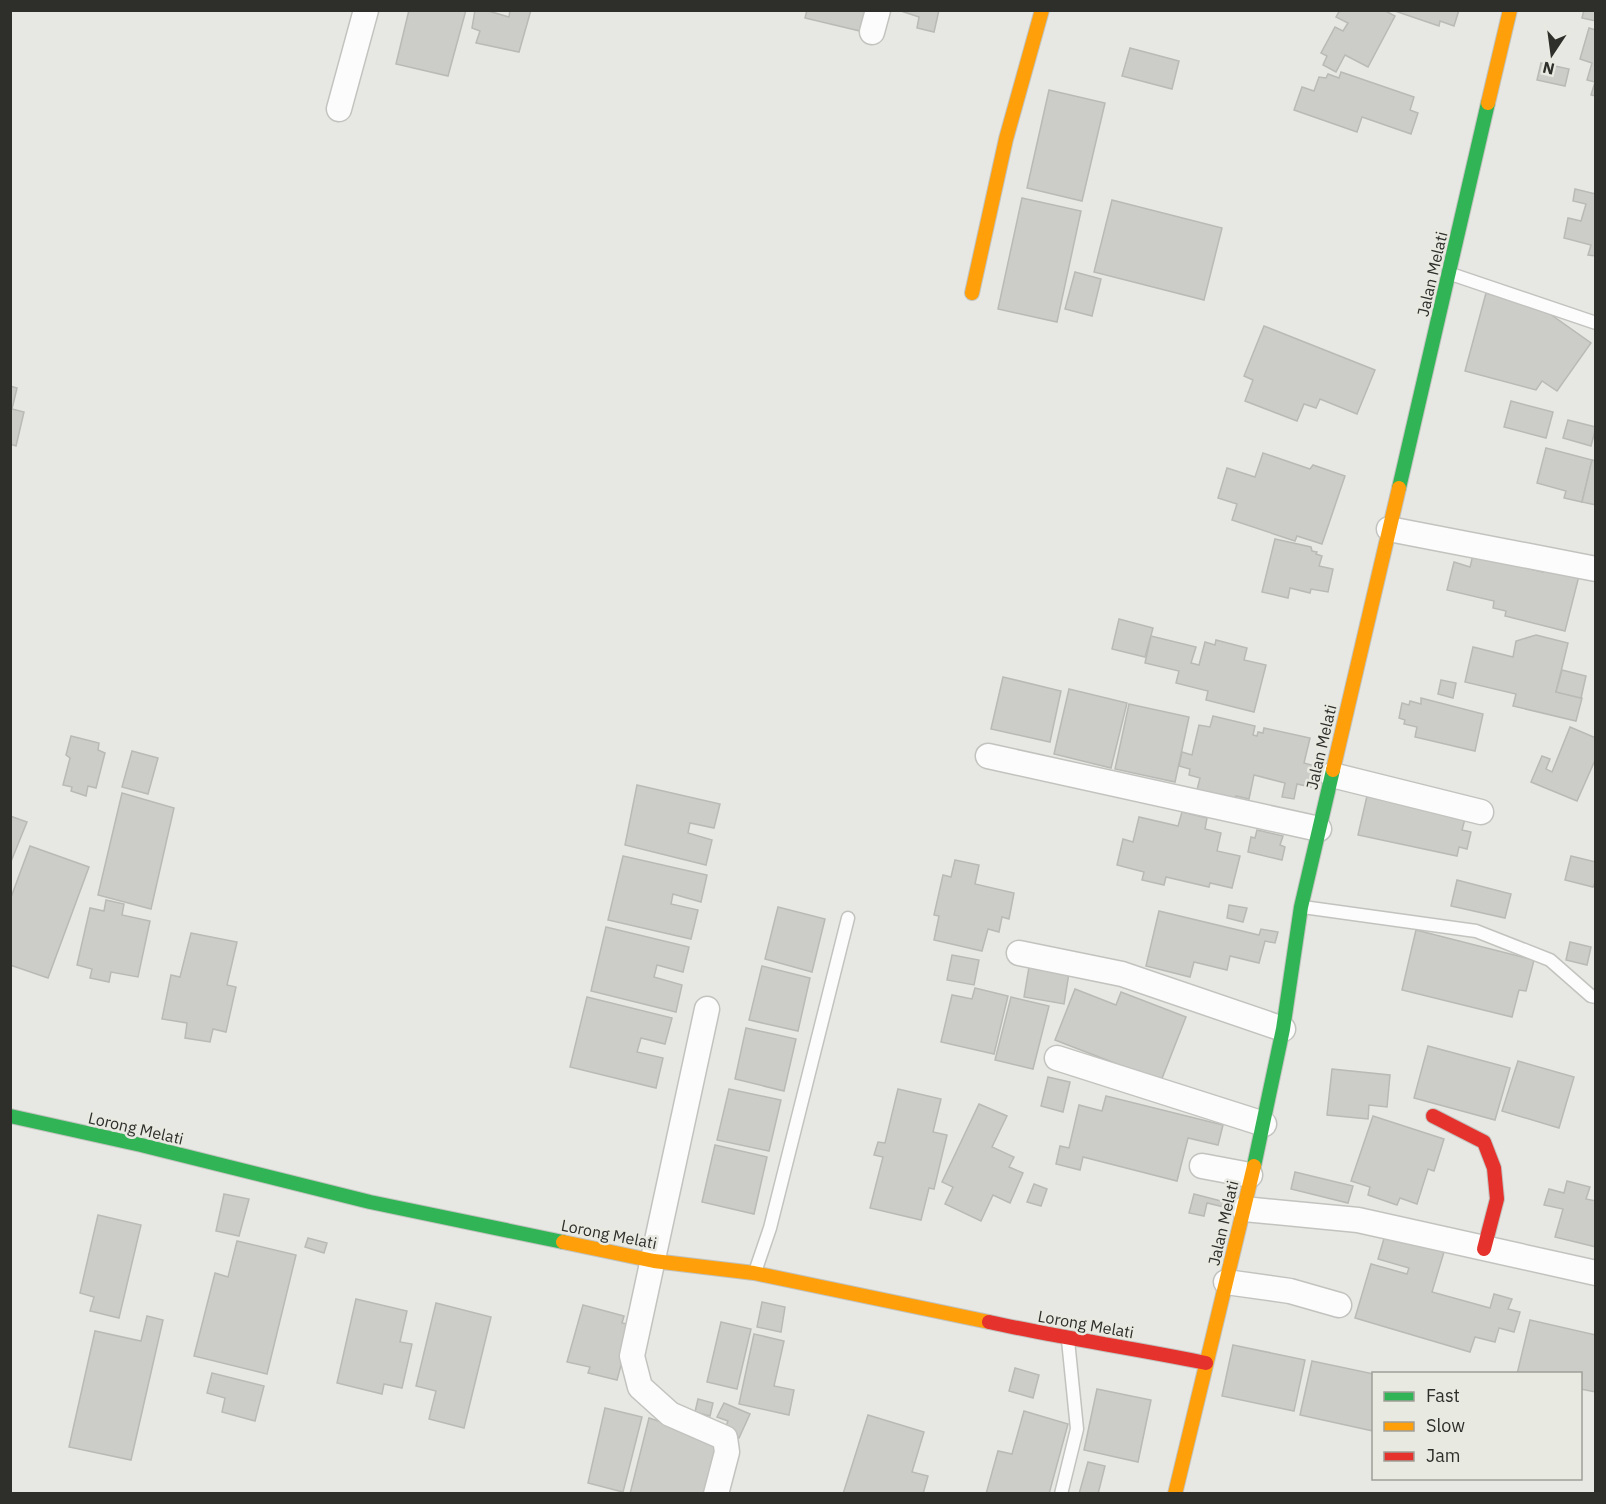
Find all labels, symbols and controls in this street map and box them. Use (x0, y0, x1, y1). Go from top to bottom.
north arrow (1522, 24, 1582, 84)
text: N (1541, 58, 1557, 80)
street label: Jalan Melati (1412, 229, 1452, 319)
street label: Jalan Melati (1301, 702, 1341, 792)
street label: Lorong Melati (86, 1107, 186, 1149)
street label: Jalan Melati (1203, 1178, 1243, 1268)
street label: Lorong Melati (559, 1215, 659, 1253)
street label: Lorong Melati (1036, 1306, 1136, 1342)
legend (1372, 1372, 1582, 1480)
text: Fast (1426, 1384, 1460, 1407)
text: Slow (1426, 1414, 1465, 1437)
text: Jam (1426, 1444, 1461, 1467)

